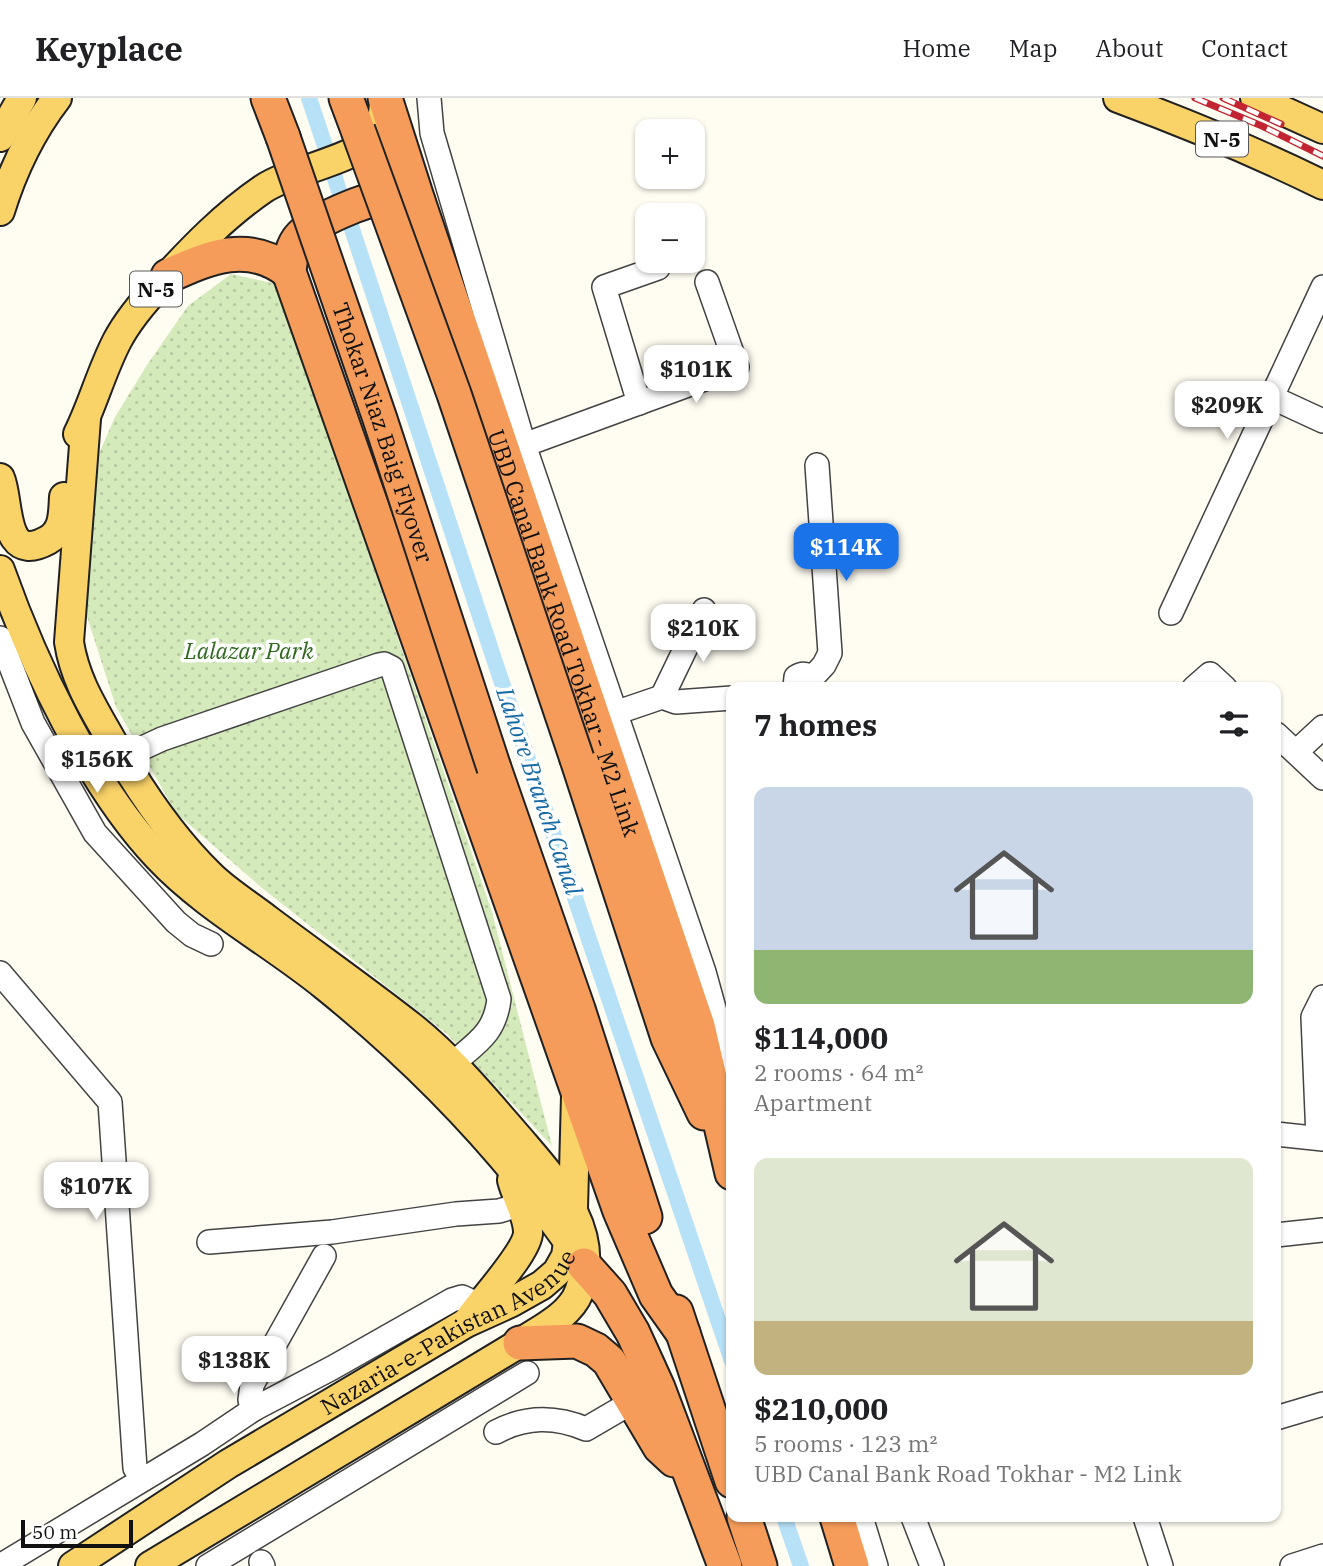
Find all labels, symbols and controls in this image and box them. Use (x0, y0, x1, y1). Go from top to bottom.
text: Keyplace (35, 27, 183, 70)
text: Home (903, 32, 971, 64)
text: Map (1009, 32, 1057, 64)
text: About (1095, 32, 1163, 64)
text: Contact (1201, 32, 1288, 64)
map controls (635, 119, 705, 273)
button: + (635, 119, 705, 189)
road number: N-5 (1196, 121, 1248, 156)
button: − (635, 203, 705, 273)
road number: N-5 (130, 272, 182, 306)
street label: Thokar Niaz Baig Flyover (326, 298, 441, 566)
pin: $101K (647, 345, 745, 405)
text: $101K (660, 353, 732, 383)
pin: $209K (1178, 382, 1276, 441)
text: $209K (1191, 389, 1263, 419)
street label: UBD Canal Bank Road Tokhar - M2 Link (482, 425, 648, 841)
pin: $114K (797, 524, 895, 583)
text: $114K (810, 531, 882, 561)
pin: $210K (654, 604, 752, 664)
text: $210K (667, 612, 739, 642)
park label: Lalazar Park (183, 635, 315, 665)
water label: Lahore Branch Canal (489, 682, 591, 900)
text: 7 homes (754, 705, 877, 744)
icon: filters (1215, 705, 1253, 743)
pin: $156K (48, 736, 146, 795)
text: $156K (61, 743, 133, 773)
icon: home (941, 832, 1067, 958)
text: $114,000 (754, 1018, 888, 1057)
text: 2 rooms · 64 m² (754, 1057, 924, 1087)
text: Apartment (754, 1087, 872, 1117)
pin: $107K (47, 1162, 145, 1222)
text: $107K (60, 1170, 132, 1200)
icon: home (941, 1203, 1067, 1329)
street label: Nazaria-e-Pakistan Avenue (315, 1244, 582, 1421)
pin: $138K (185, 1336, 283, 1396)
text: $138K (198, 1344, 270, 1374)
text: $210,000 (754, 1389, 888, 1428)
text: 5 rooms · 123 m² (754, 1428, 937, 1458)
text: UBD Canal Bank Road Tokhar - M2 Link (754, 1458, 1182, 1488)
scale bar (21, 1517, 133, 1549)
text: 50 m (32, 1520, 77, 1544)

